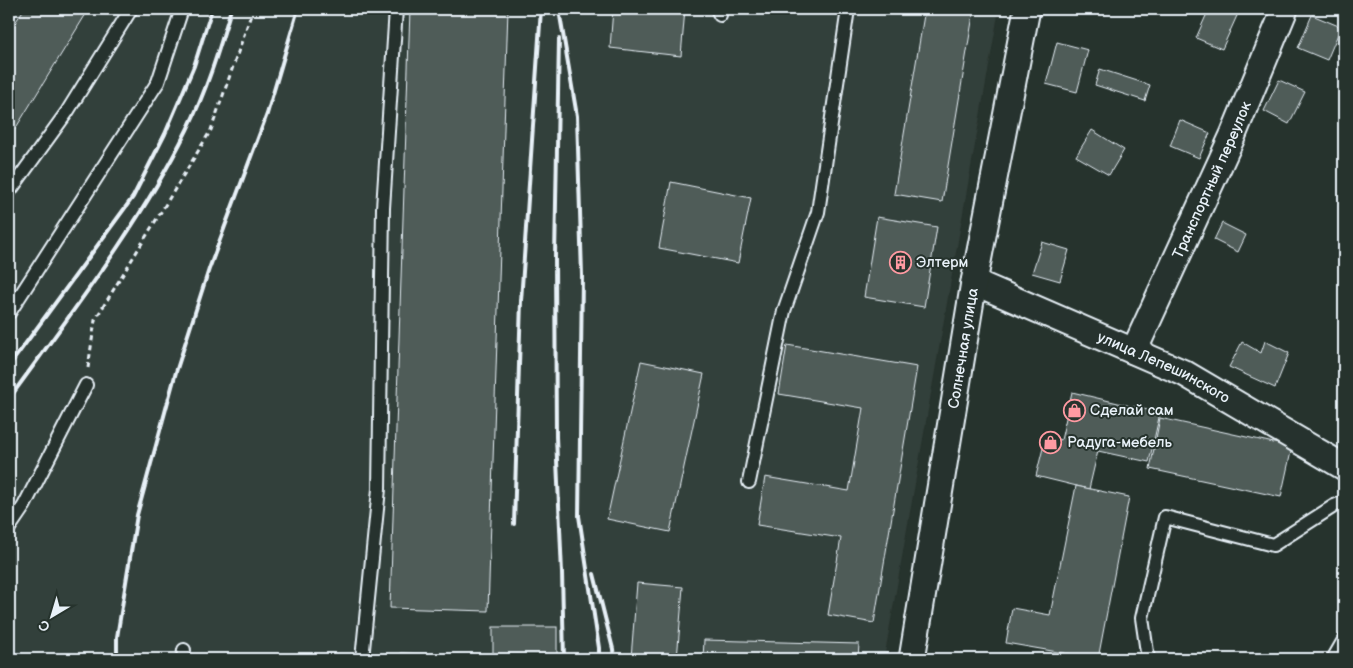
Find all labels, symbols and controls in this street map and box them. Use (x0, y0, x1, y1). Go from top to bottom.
street label: Транспортный переулок (1168, 98, 1255, 262)
building icon: Элтерм (888, 250, 912, 274)
place label: Элтерм (916, 253, 968, 272)
street label: Солнечная улица (944, 286, 982, 410)
street label: улица Лепешинского (1094, 327, 1234, 408)
shop icon: Сделай сам (1062, 398, 1086, 422)
place label: Сделай сам (1090, 401, 1174, 420)
shop icon: Радуга-мебель (1039, 430, 1063, 454)
place label: Радуга-мебель (1067, 433, 1173, 452)
north arrow (28, 590, 78, 640)
text: С (35, 616, 53, 636)

